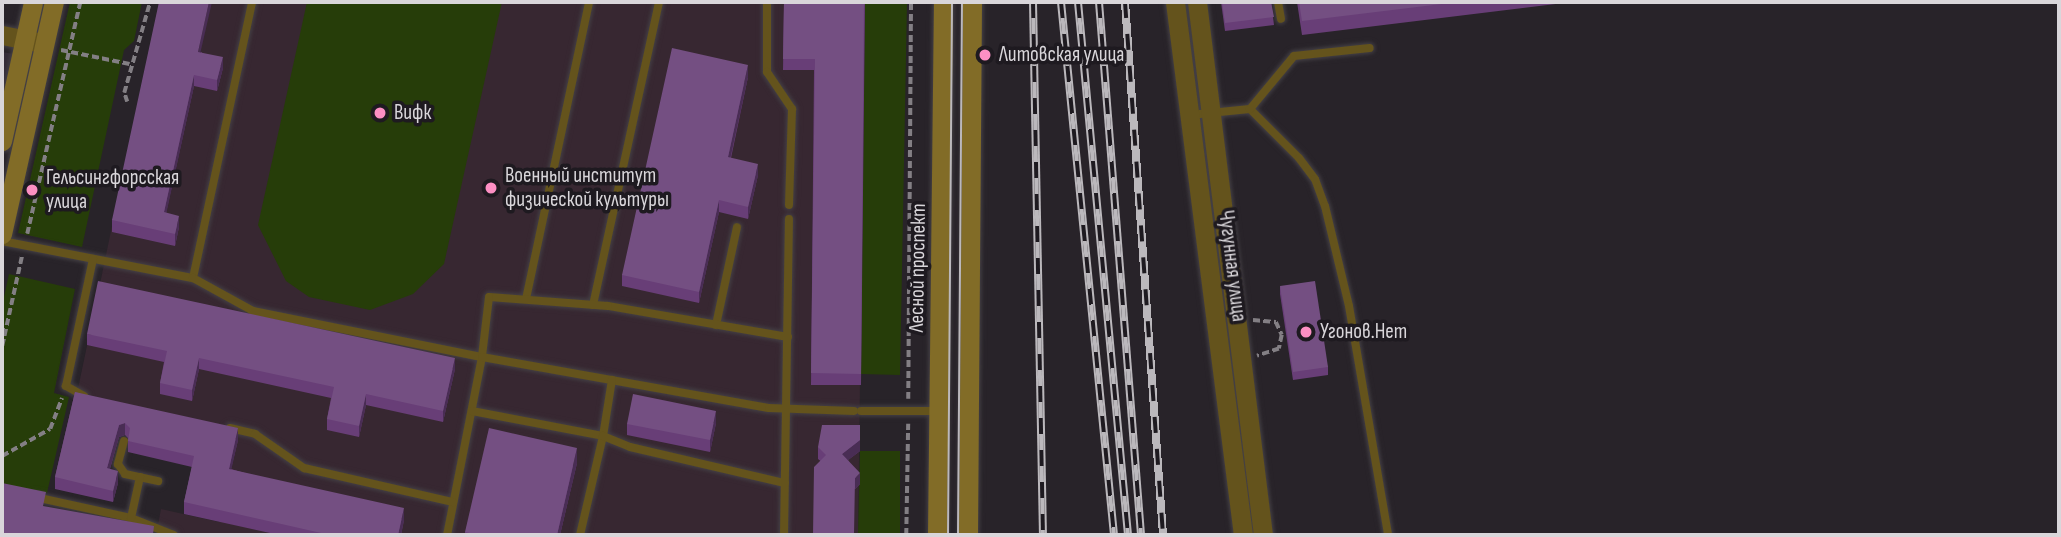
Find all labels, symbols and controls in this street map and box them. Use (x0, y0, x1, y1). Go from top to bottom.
place label: Литовская улица (999, 42, 1124, 68)
marker: Литовская улица (977, 47, 993, 63)
place label: Вифк (394, 100, 431, 126)
marker: Вифк (372, 105, 388, 121)
place label: Военный институт физической культуры (505, 163, 669, 213)
place label: Гельсингфорсская улица (46, 165, 179, 215)
marker: Военный институт физической культуры (483, 180, 499, 196)
marker: Гельсингфорсская улица (24, 182, 40, 198)
street label: Лесной проспект (904, 203, 932, 333)
street label: Чугунная улица (1213, 209, 1251, 323)
place label: Угонов.Нет (1320, 319, 1407, 345)
marker: Угонов.Нет (1298, 324, 1314, 340)

